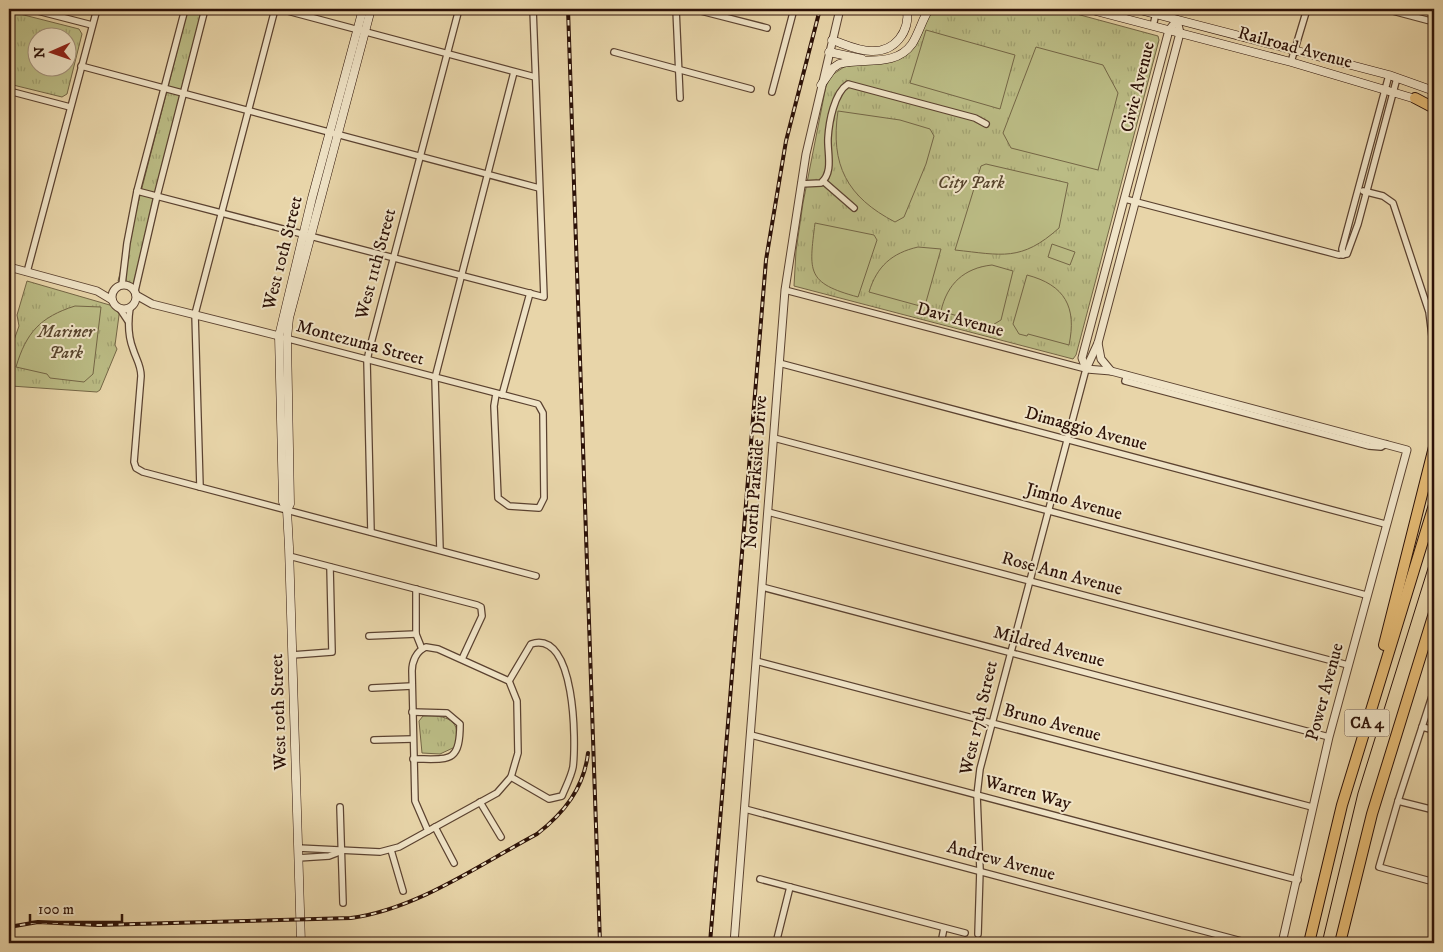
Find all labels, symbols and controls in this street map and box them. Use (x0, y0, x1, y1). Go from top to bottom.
street label: Railroad Avenue (1235, 22, 1355, 74)
north arrow (28, 28, 78, 78)
street label: Civic Avenue (1116, 39, 1160, 135)
text: N (31, 46, 49, 58)
park label: City Park (938, 172, 1005, 194)
street label: West 10th Street (258, 194, 308, 313)
street label: West 11th Street (350, 206, 401, 323)
street label: Davi Avenue (914, 298, 1006, 342)
street label: Montezuma Street (294, 315, 427, 371)
park label: Mariner Park (36, 321, 96, 364)
street label: North Parkside Drive (740, 395, 772, 549)
street label: Dimaggio Avenue (1022, 402, 1150, 456)
street label: Jimno Avenue (1021, 478, 1125, 525)
street label: Rose Ann Avenue (999, 547, 1125, 601)
street label: Mildred Avenue (991, 622, 1107, 672)
street label: Power Avenue (1301, 641, 1349, 743)
street label: West 10th Street (266, 653, 292, 772)
street label: West 17th Street (955, 659, 1003, 778)
street label: Bruno Avenue (1001, 699, 1103, 747)
road number: CA 4 (1344, 710, 1390, 736)
street label: Warren Way (981, 771, 1074, 815)
street label: Andrew Avenue (944, 836, 1058, 886)
scale bar (30, 892, 122, 924)
text: 100 m (38, 900, 74, 919)

